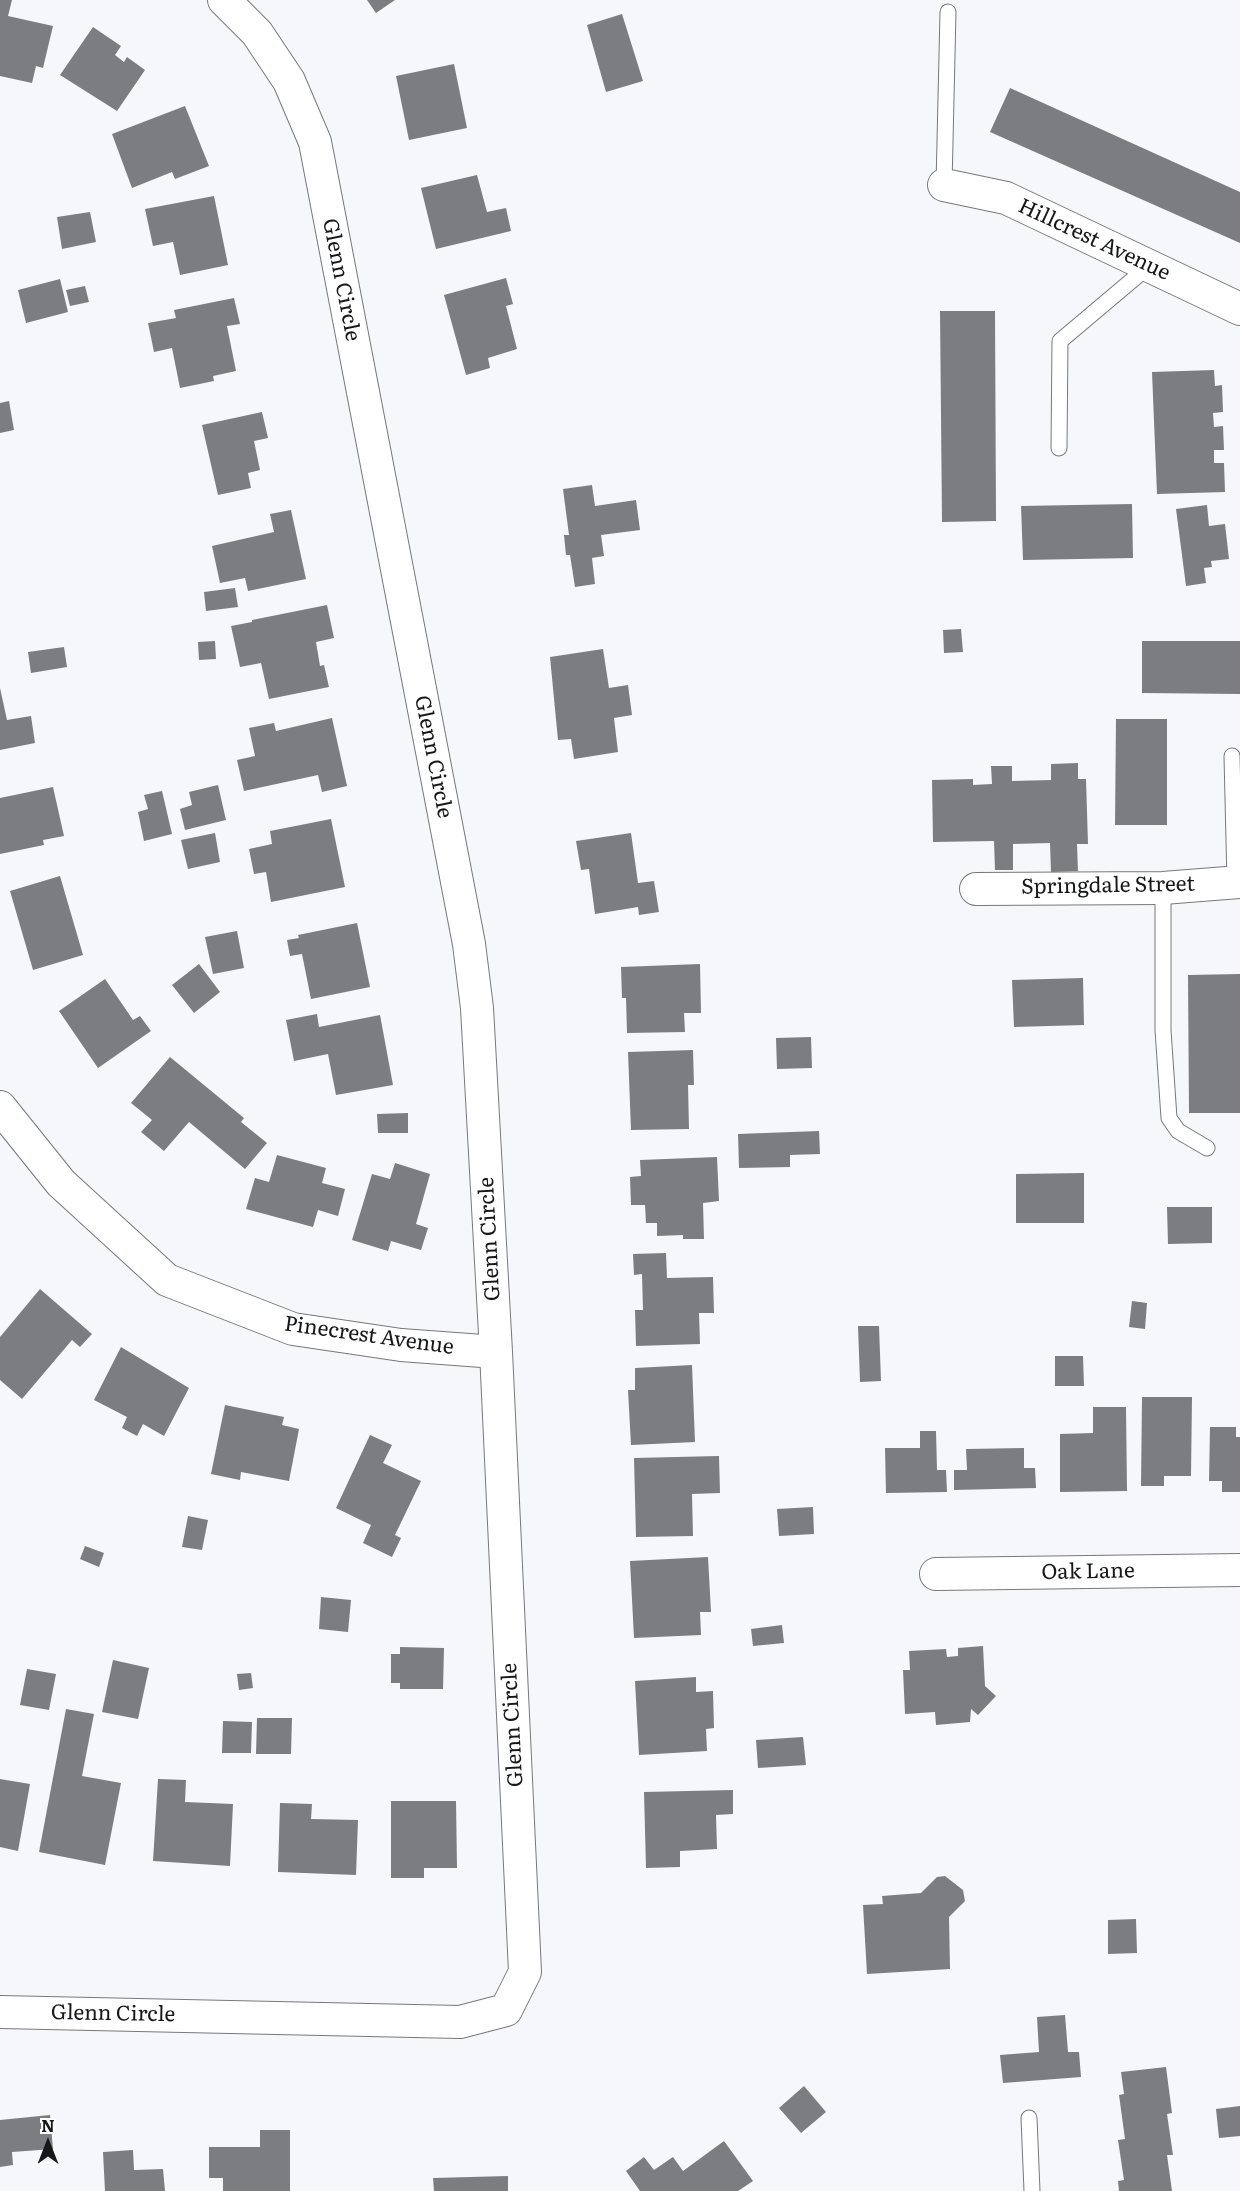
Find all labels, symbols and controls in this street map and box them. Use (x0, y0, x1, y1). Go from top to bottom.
street label: Hillcrest Avenue (1014, 194, 1174, 286)
street label: Glenn Circle (317, 216, 365, 344)
street label: Glenn Circle (409, 693, 457, 821)
street label: Springdale Street (1021, 872, 1195, 900)
street label: Glenn Circle (474, 1176, 506, 1302)
street label: Pinecrest Avenue (283, 1312, 455, 1360)
street label: Oak Lane (1041, 1559, 1135, 1585)
street label: Glenn Circle (497, 1662, 529, 1788)
street label: Glenn Circle (51, 2000, 175, 2028)
north arrow (18, 2113, 78, 2173)
text: N (41, 2113, 55, 2137)

